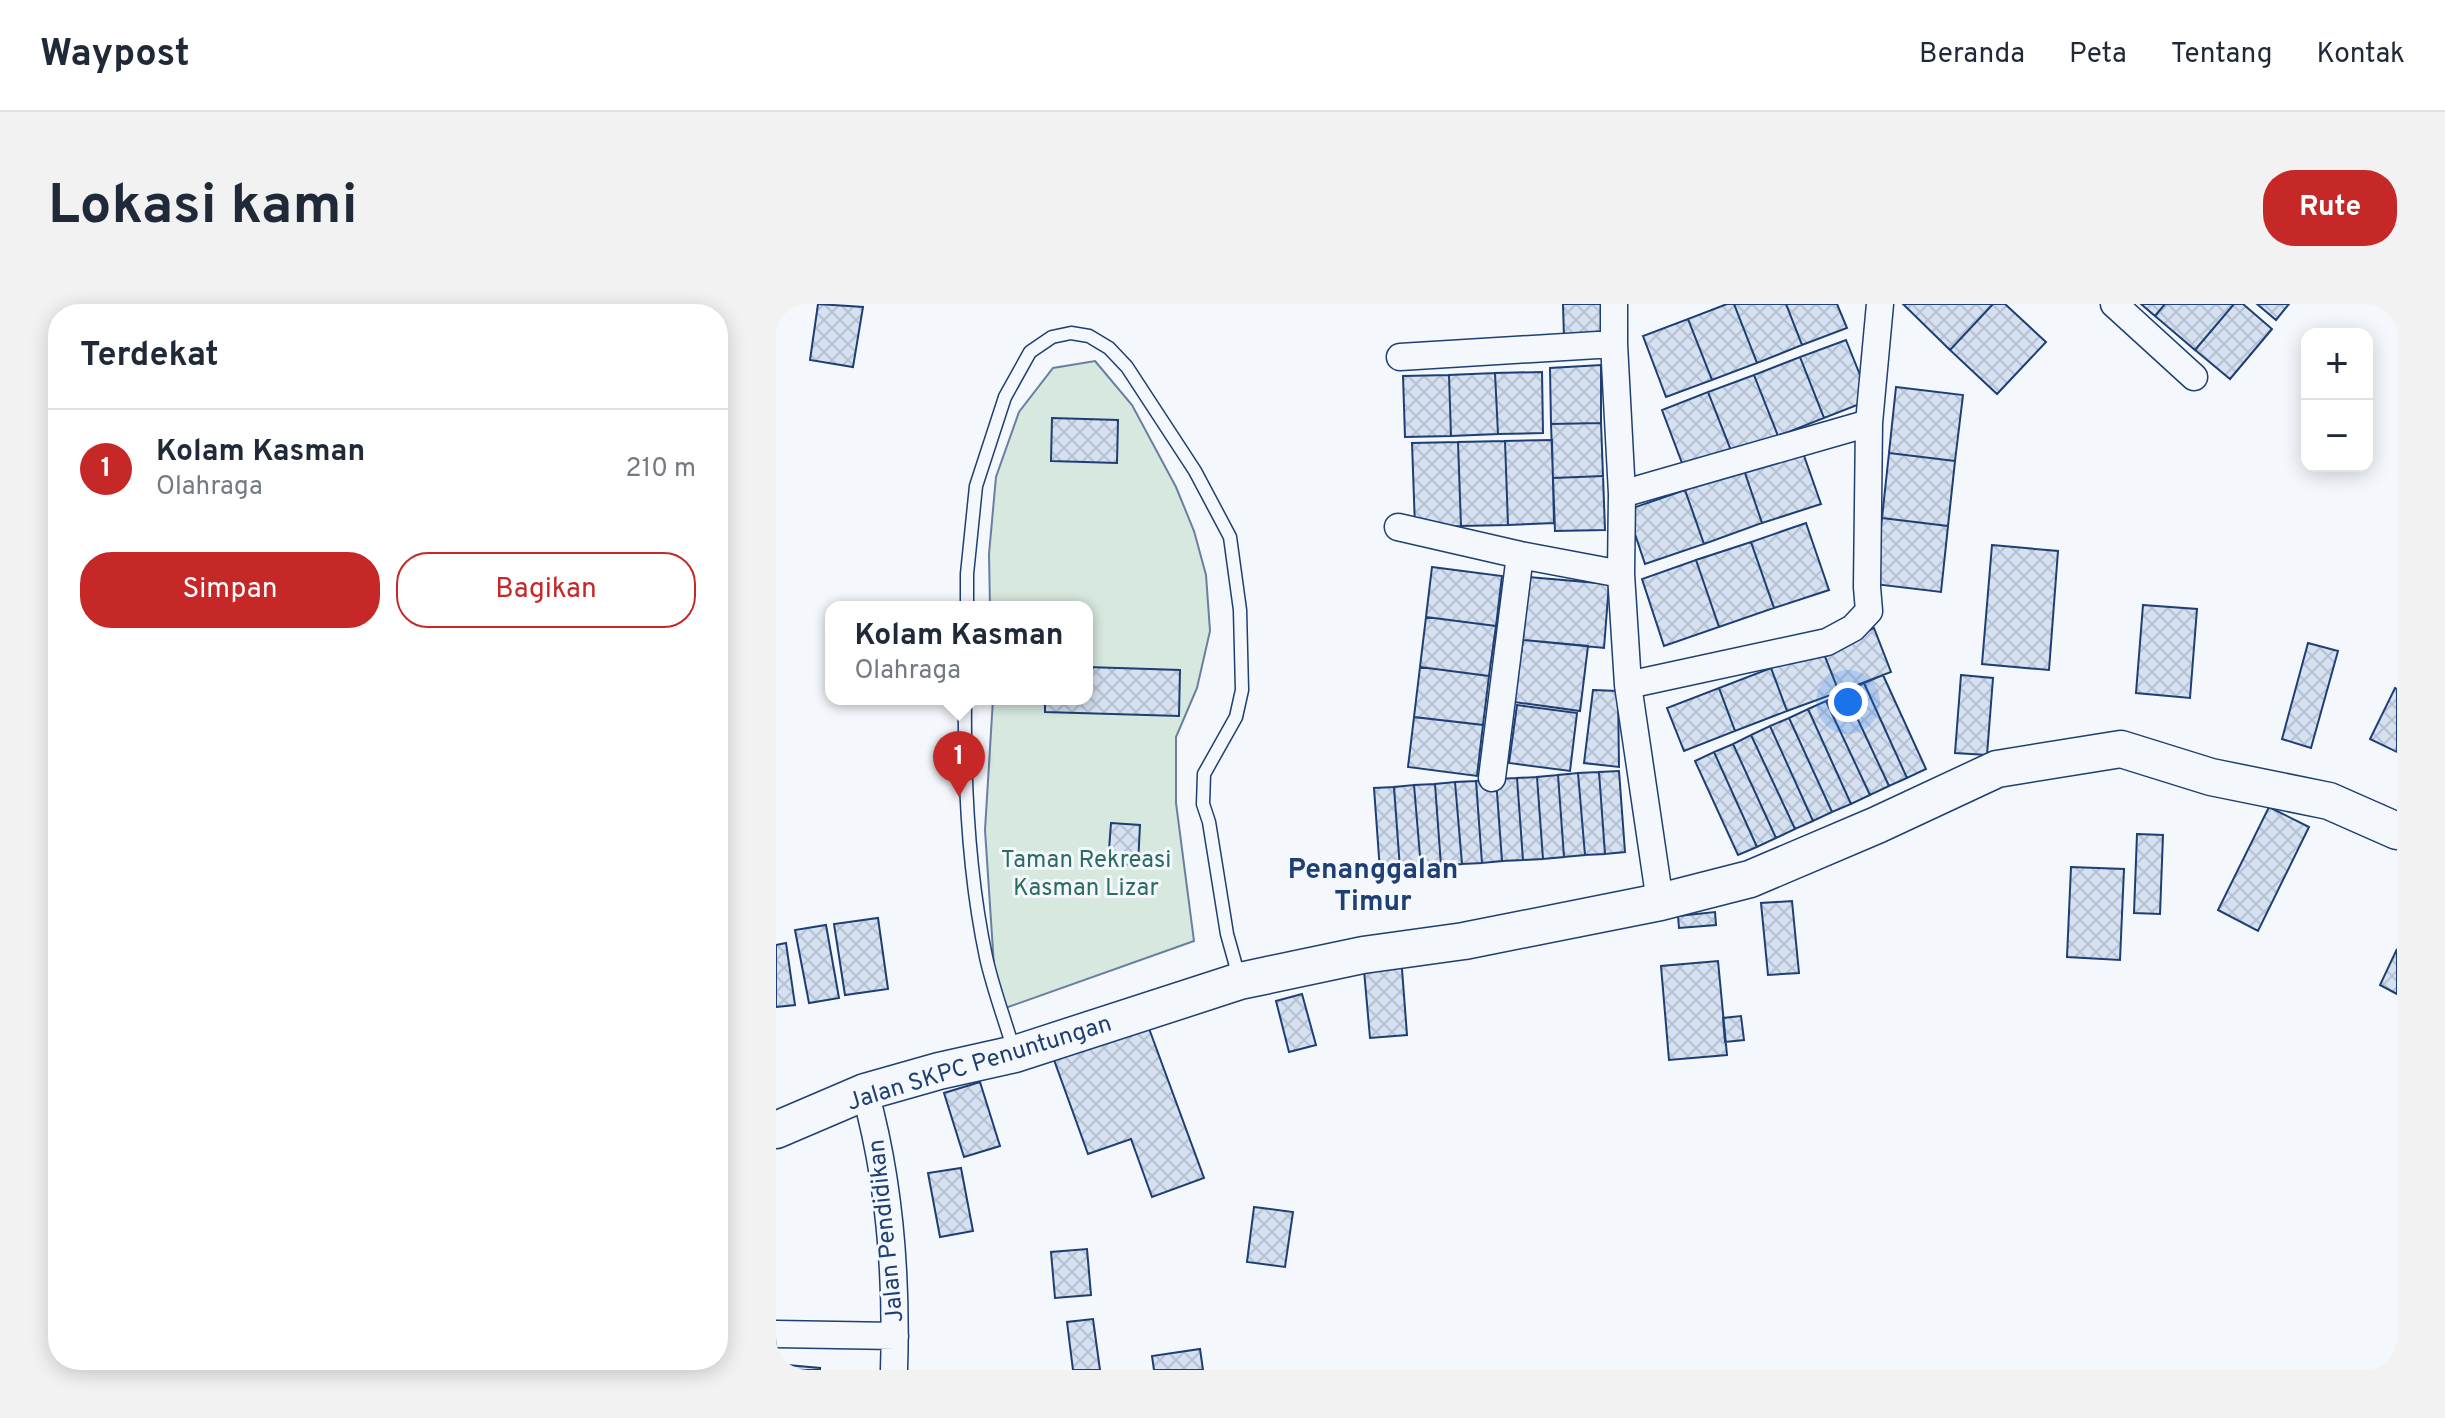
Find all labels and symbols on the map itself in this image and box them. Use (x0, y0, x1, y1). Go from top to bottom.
your location (1828, 682, 1868, 722)
pin: 1 (933, 731, 985, 797)
park label: Taman Rekreasi Kasman Lizar (1001, 846, 1171, 904)
district label: Penanggalan Timur (1288, 853, 1458, 921)
street label: Jalan SKPC Penuntungan (844, 1009, 1116, 1118)
street label: Jalan Pendidikan (862, 1138, 912, 1324)

